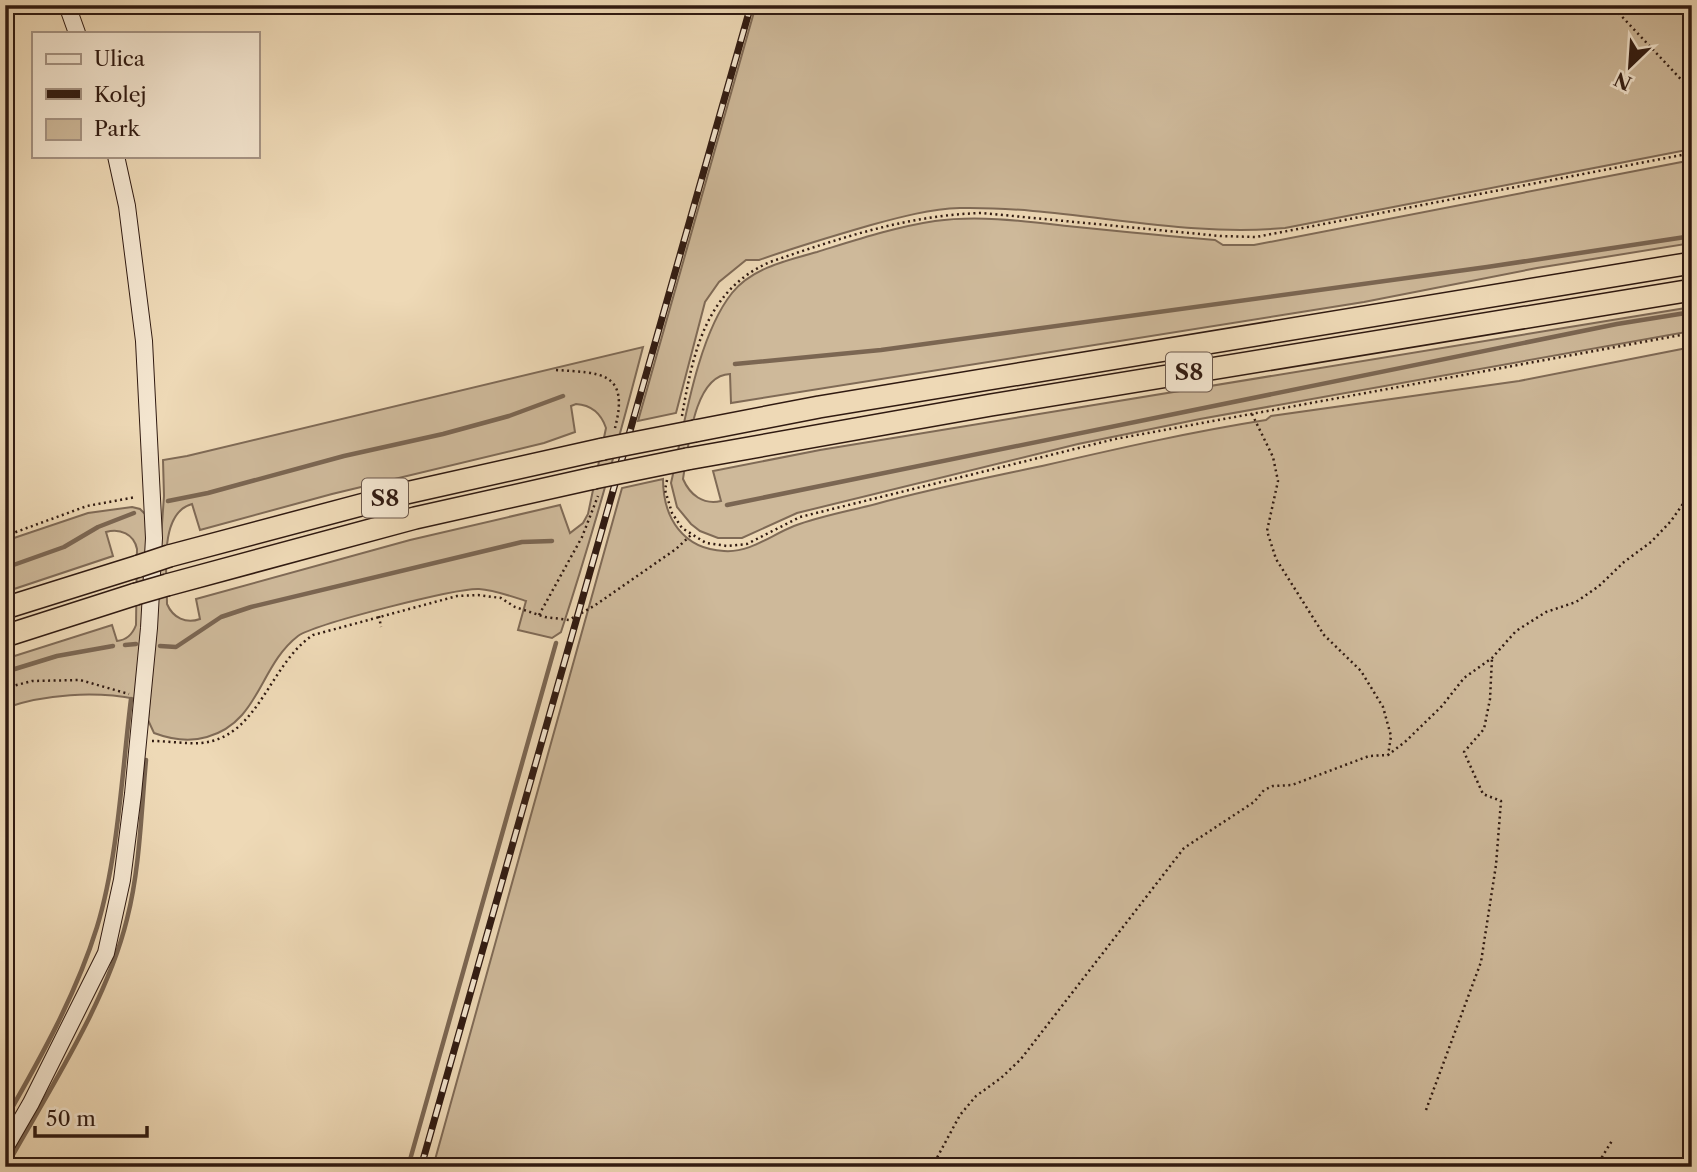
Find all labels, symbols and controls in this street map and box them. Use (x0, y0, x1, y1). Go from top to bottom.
legend (32, 32, 259, 158)
north arrow (1596, 32, 1666, 102)
text: Ulica (94, 46, 146, 71)
text: N (1611, 67, 1635, 95)
text: Kolej (94, 82, 146, 107)
text: Park (94, 116, 140, 141)
road number: S8 (1166, 352, 1212, 392)
road number: S8 (362, 478, 408, 518)
scale bar (35, 1095, 147, 1139)
text: 50 m (46, 1106, 96, 1131)

